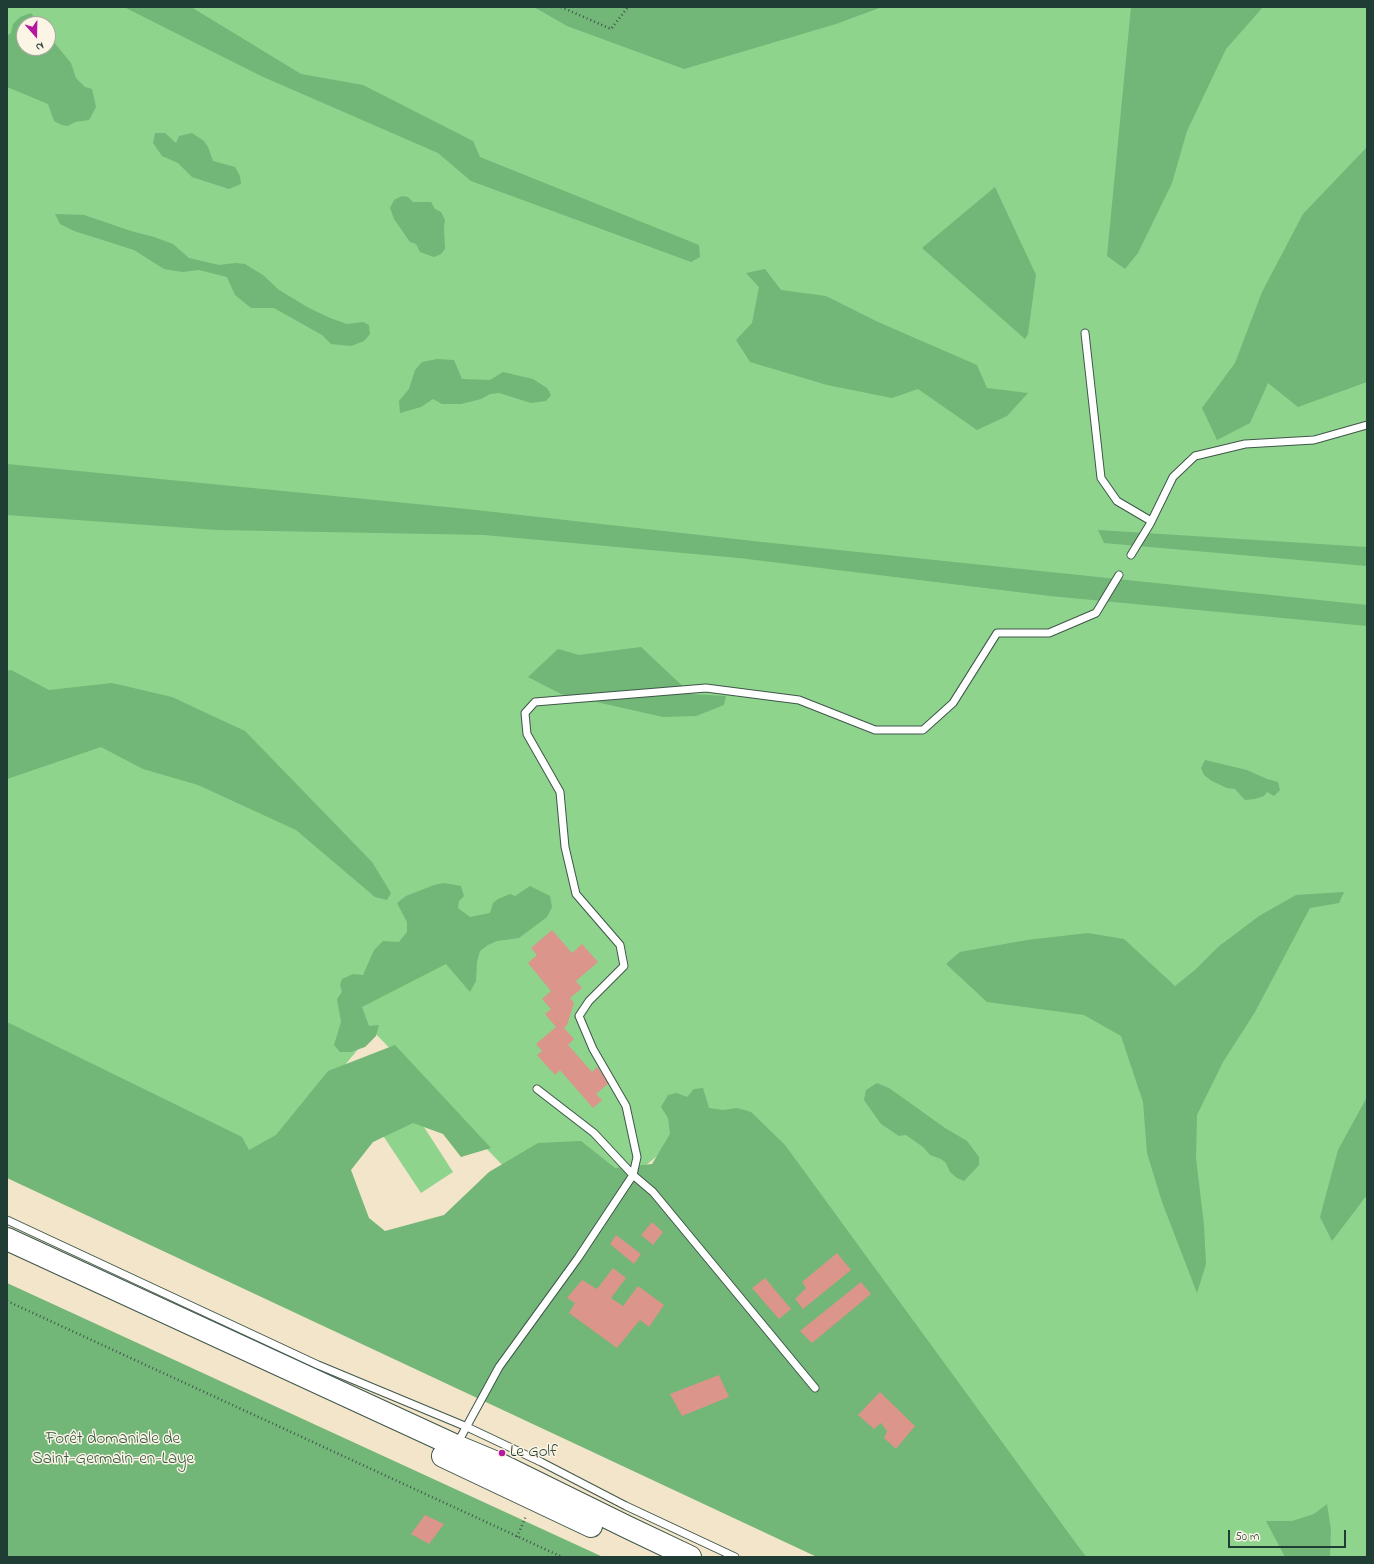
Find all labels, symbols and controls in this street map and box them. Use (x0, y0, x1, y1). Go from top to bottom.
north arrow (16, 16, 56, 56)
text: N (34, 38, 46, 55)
park label: Forêt domaniale de Saint-Germain-en-Laye (32, 1430, 194, 1470)
place label: Le Golf (510, 1443, 558, 1463)
marker: Le Golf (497, 1448, 507, 1458)
scale bar (1230, 1522, 1348, 1548)
text: 50 m (1235, 1528, 1259, 1546)

